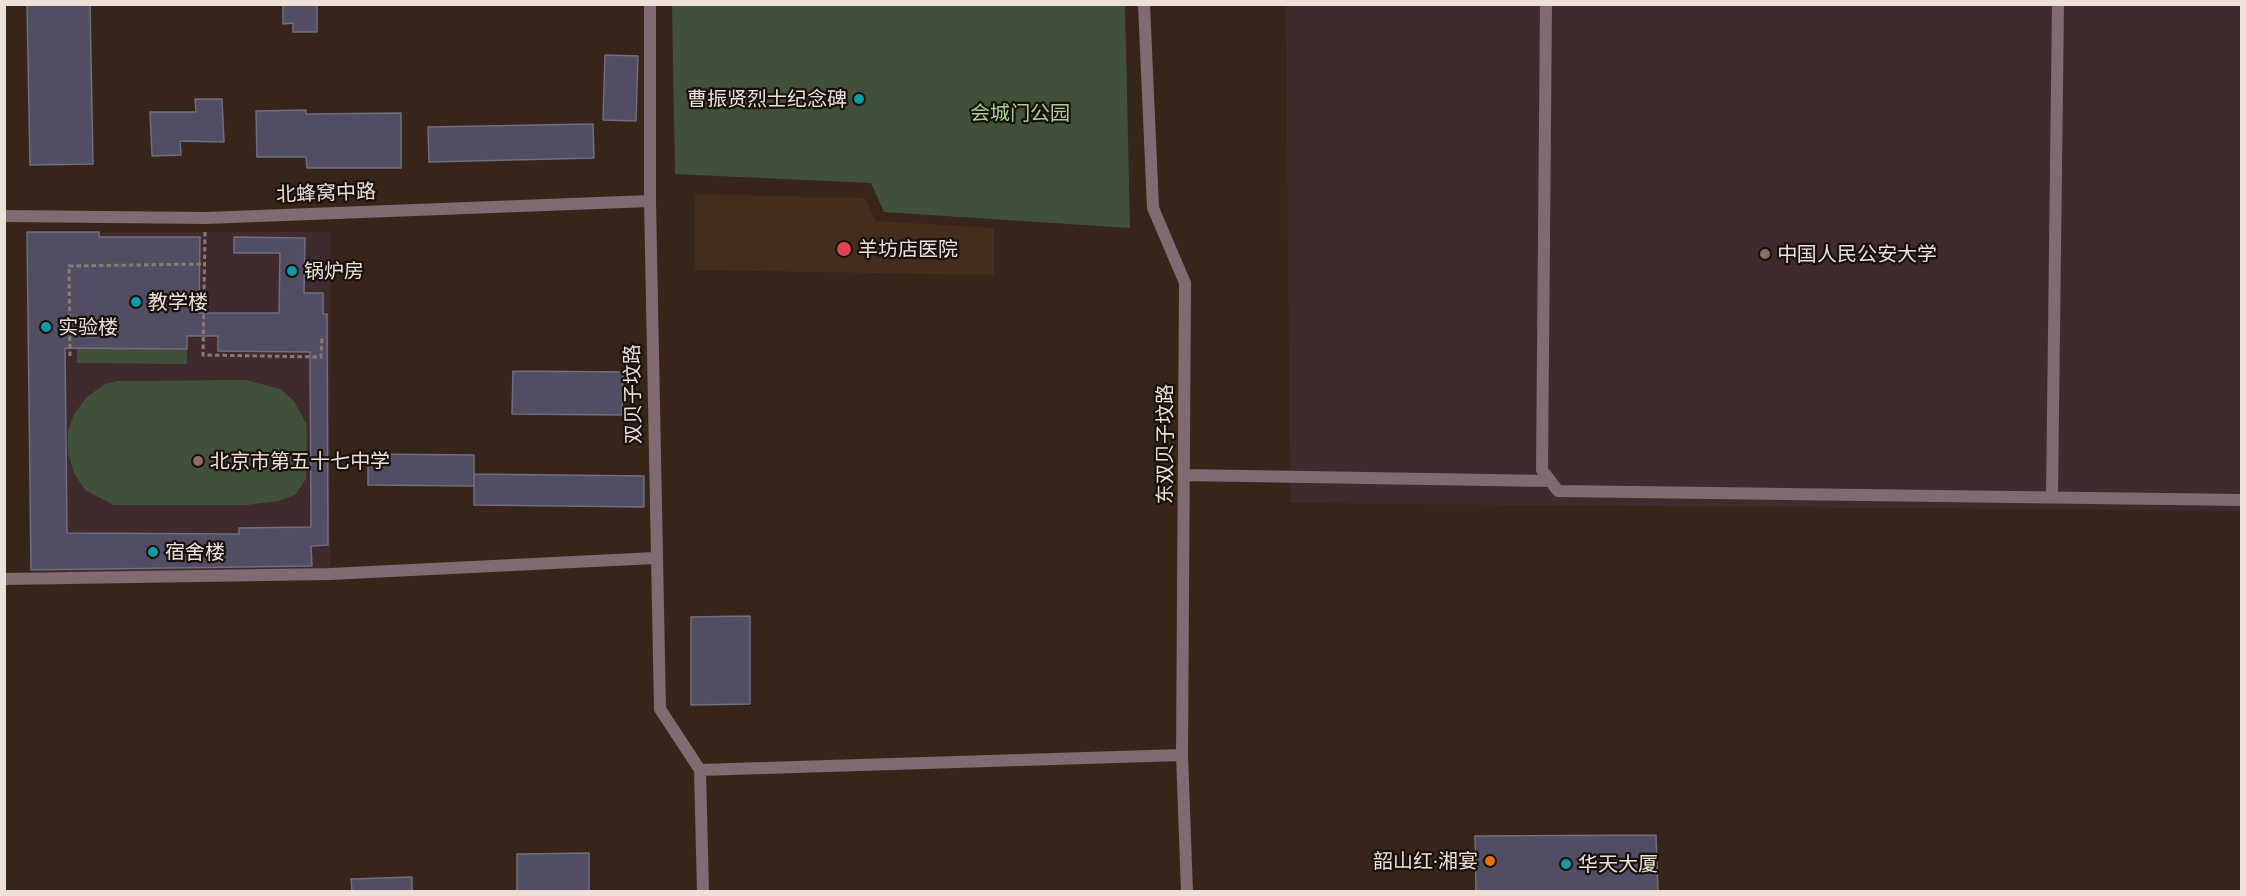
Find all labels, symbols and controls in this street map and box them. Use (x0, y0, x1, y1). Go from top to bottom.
place label: 曹振贤烈士纪念碑 (687, 87, 847, 111)
marker: 曹振贤烈士纪念碑 (852, 92, 866, 106)
park label: 会城门公园 (970, 101, 1070, 125)
street label: 北蜂窝中路 (276, 179, 376, 207)
place label: 羊坊店医院 (858, 237, 958, 261)
marker: 羊坊店医院 (835, 240, 853, 258)
place label: 中国人民公安大学 (1777, 242, 1937, 266)
marker: 中国人民公安大学 (1758, 247, 1772, 261)
place label: 锅炉房 (304, 259, 364, 283)
marker: 锅炉房 (285, 264, 299, 278)
place label: 教学楼 (148, 290, 208, 314)
marker: 教学楼 (129, 295, 143, 309)
place label: 实验楼 (58, 315, 118, 339)
marker: 实验楼 (39, 320, 53, 334)
street label: 双贝子坟路 (620, 344, 646, 444)
street label: 东双贝子坟路 (1153, 384, 1177, 504)
place label: 北京市第五十七中学 (210, 449, 390, 473)
marker: 北京市第五十七中学 (191, 454, 205, 468)
place label: 宿舍楼 (165, 540, 225, 564)
marker: 宿舍楼 (146, 545, 160, 559)
place label: 韶山红·湘宴 (1373, 849, 1478, 873)
place label: 华天大厦 (1578, 852, 1658, 876)
marker: 韶山红·湘宴 (1483, 854, 1497, 868)
marker: 华天大厦 (1559, 857, 1573, 871)

